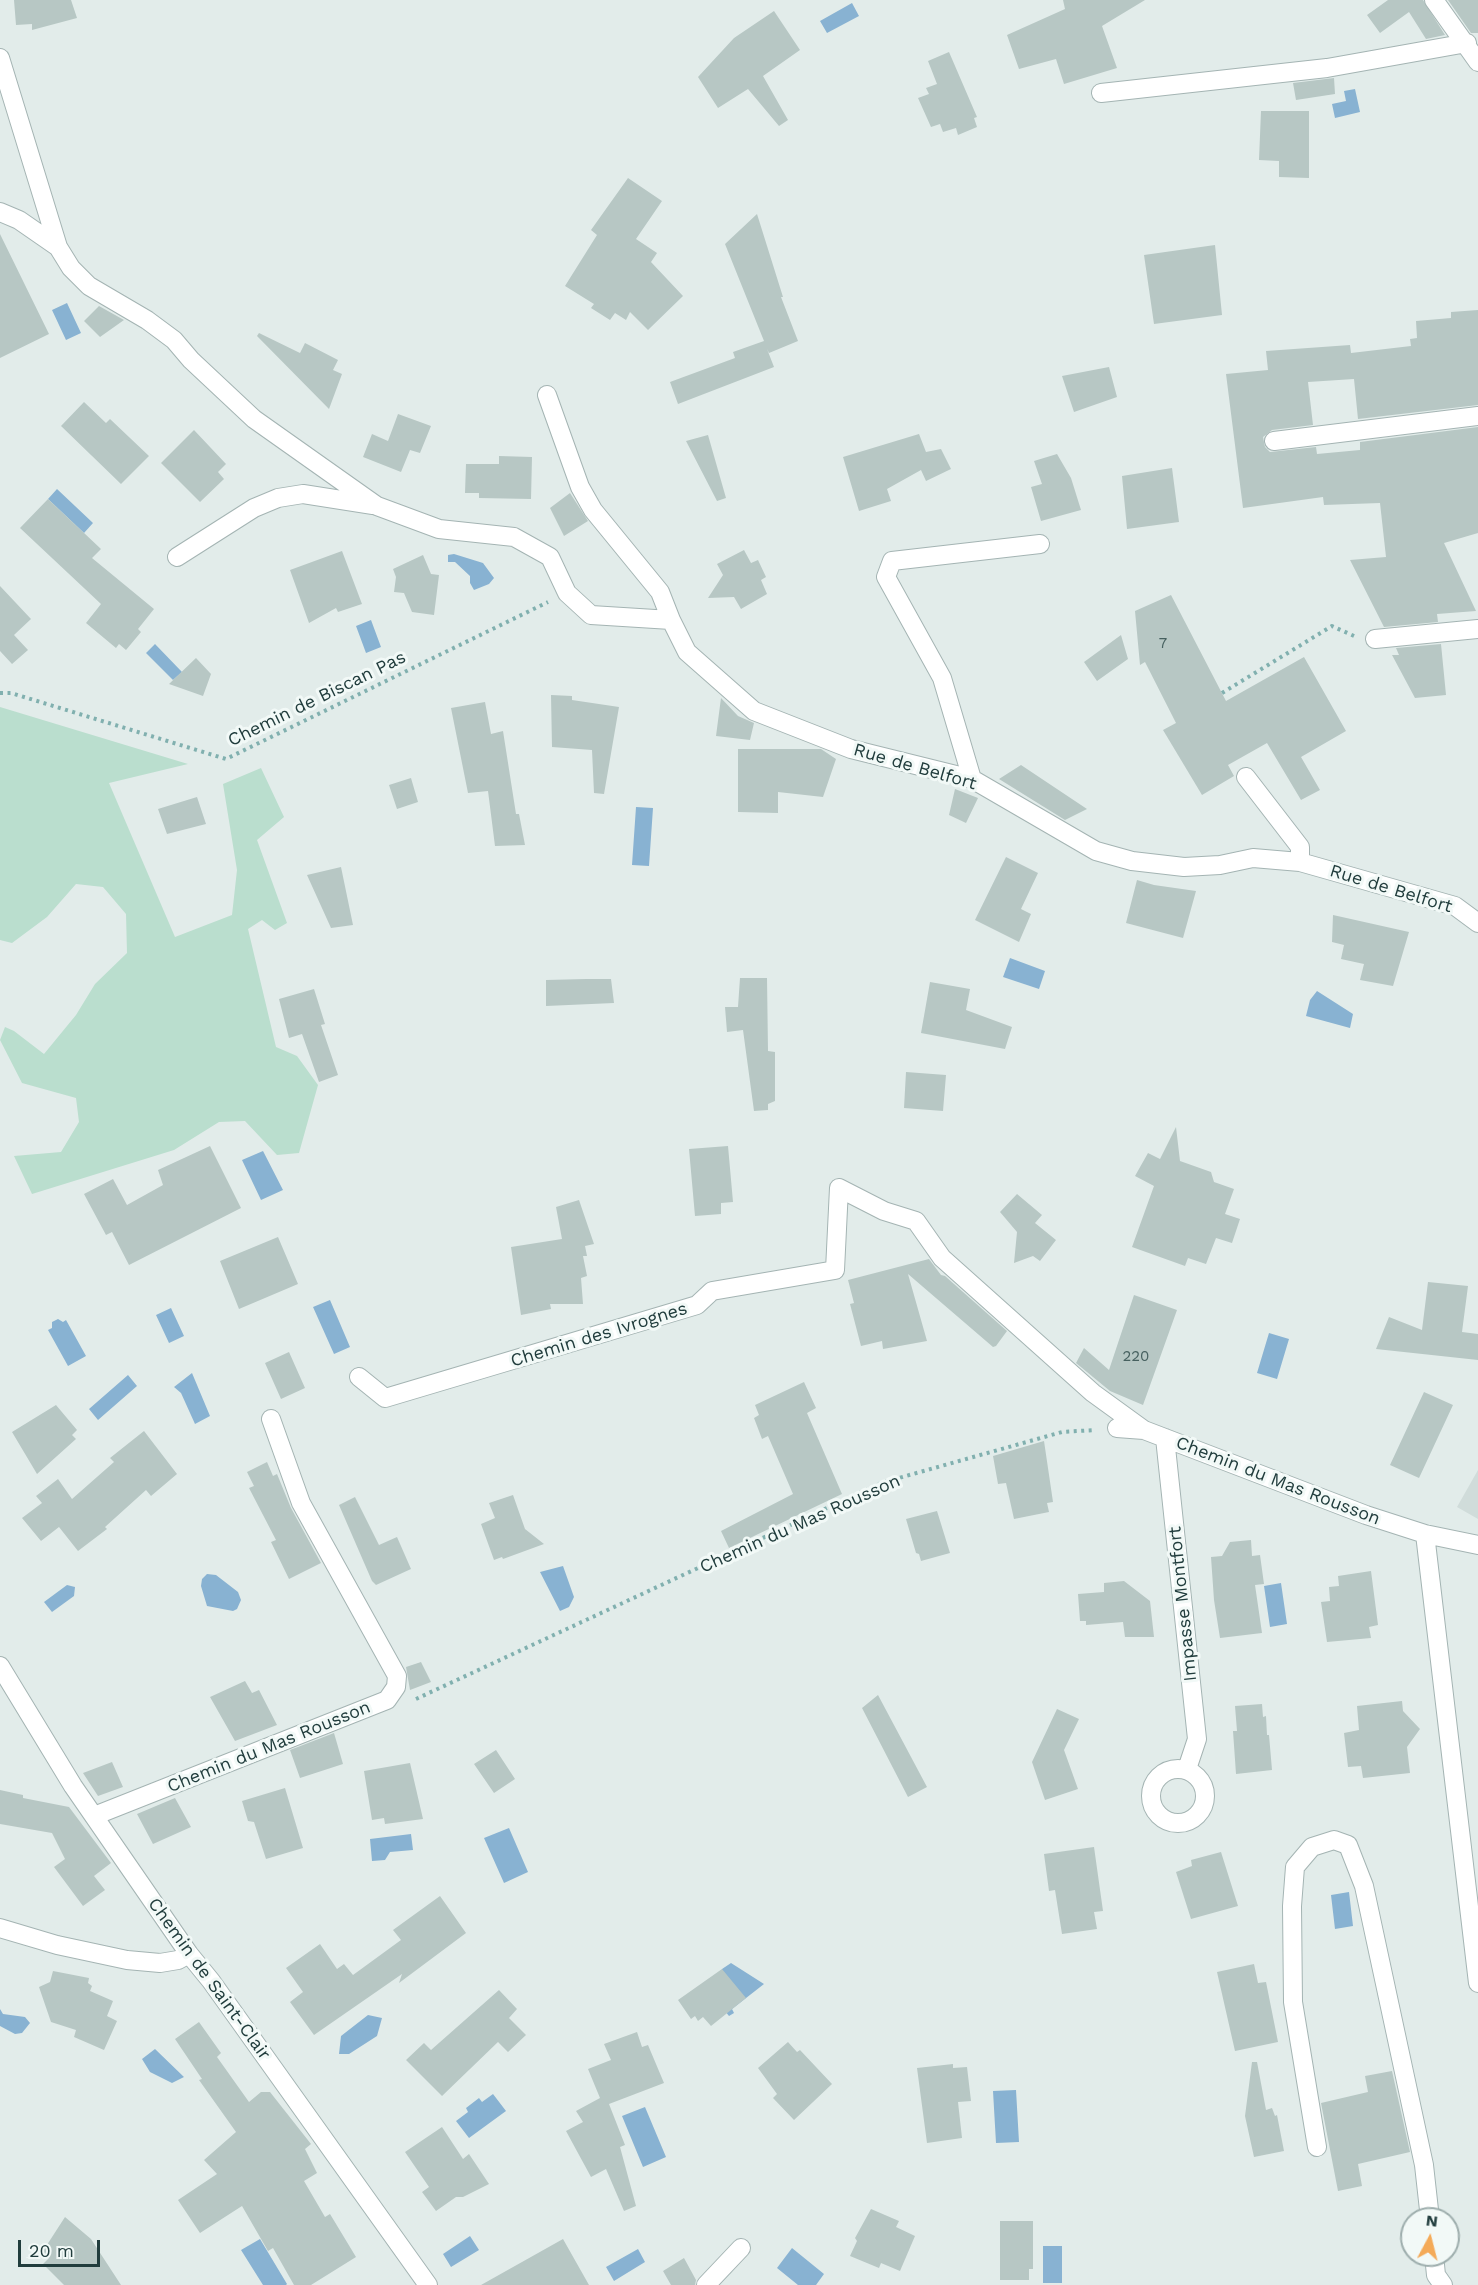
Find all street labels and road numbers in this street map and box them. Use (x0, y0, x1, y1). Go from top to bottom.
street label: Chemin de Biscan Pas (225, 647, 409, 751)
street label: Rue de Belfort (851, 739, 979, 795)
street label: Rue de Belfort (1327, 860, 1455, 918)
street label: Chemin des Ivrognes (508, 1298, 690, 1372)
street label: Chemin du Mas Rousson (1173, 1432, 1383, 1530)
street label: Chemin du Mas Rousson (696, 1470, 904, 1578)
street label: Impasse Montfort (1164, 1526, 1202, 1682)
street label: Chemin du Mas Rousson (164, 1696, 374, 1798)
street label: Chemin de Saint-Clair (143, 1894, 275, 2064)

